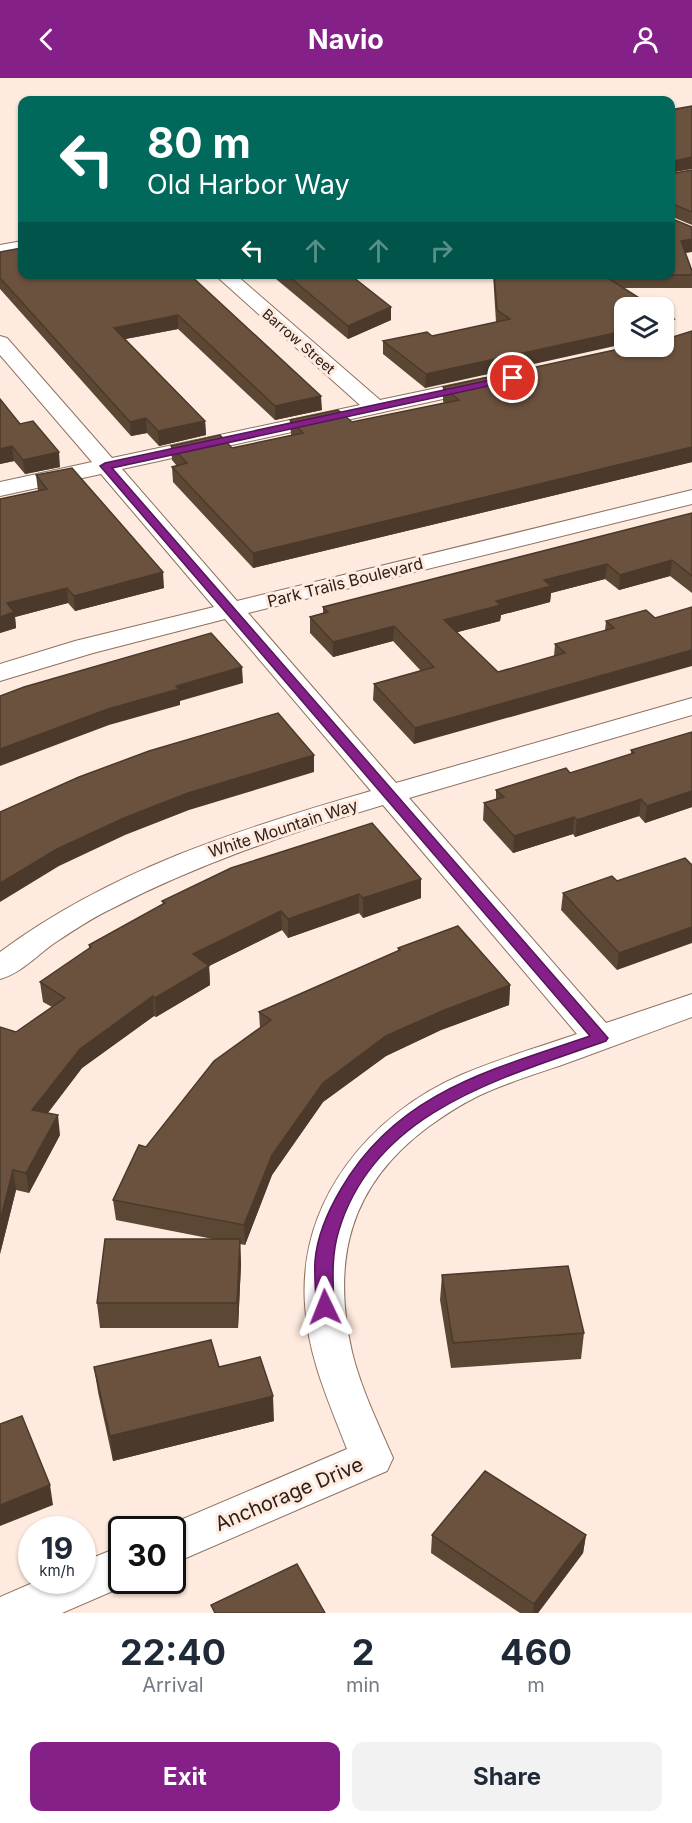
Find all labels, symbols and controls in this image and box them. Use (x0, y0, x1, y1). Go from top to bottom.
icon: back (30, 23, 63, 56)
text: Navio (308, 23, 384, 56)
icon: person (629, 23, 662, 56)
text: 80 m (147, 117, 251, 168)
icon: left (48, 120, 126, 198)
text: Old Harbor Way (147, 168, 350, 201)
icon: left (236, 234, 269, 267)
icon: ahead (299, 234, 332, 267)
icon: ahead (362, 234, 395, 267)
icon: right (425, 234, 458, 267)
map controls (614, 297, 674, 357)
button: layers (614, 297, 674, 357)
street label: Barrow Street (259, 305, 339, 377)
pin (487, 352, 538, 403)
icon: arrive (496, 361, 529, 394)
street label: Park Trails Boulevard (265, 553, 425, 611)
street label: White Mountain Way (206, 794, 360, 862)
position arrow (293, 1275, 357, 1339)
street label: Anchorage Drive (211, 1452, 367, 1536)
speed limit sign: 30 (108, 1516, 186, 1594)
text: 19 (41, 1530, 73, 1566)
text: km/h (39, 1561, 75, 1580)
text: 22:40 (120, 1630, 226, 1674)
text: 2 (352, 1630, 374, 1674)
text: 460 (500, 1630, 572, 1674)
text: Arrival (142, 1673, 204, 1697)
text: min (346, 1673, 380, 1697)
text: m (527, 1673, 545, 1697)
button: Exit (30, 1742, 340, 1811)
button: Share (352, 1742, 662, 1811)

